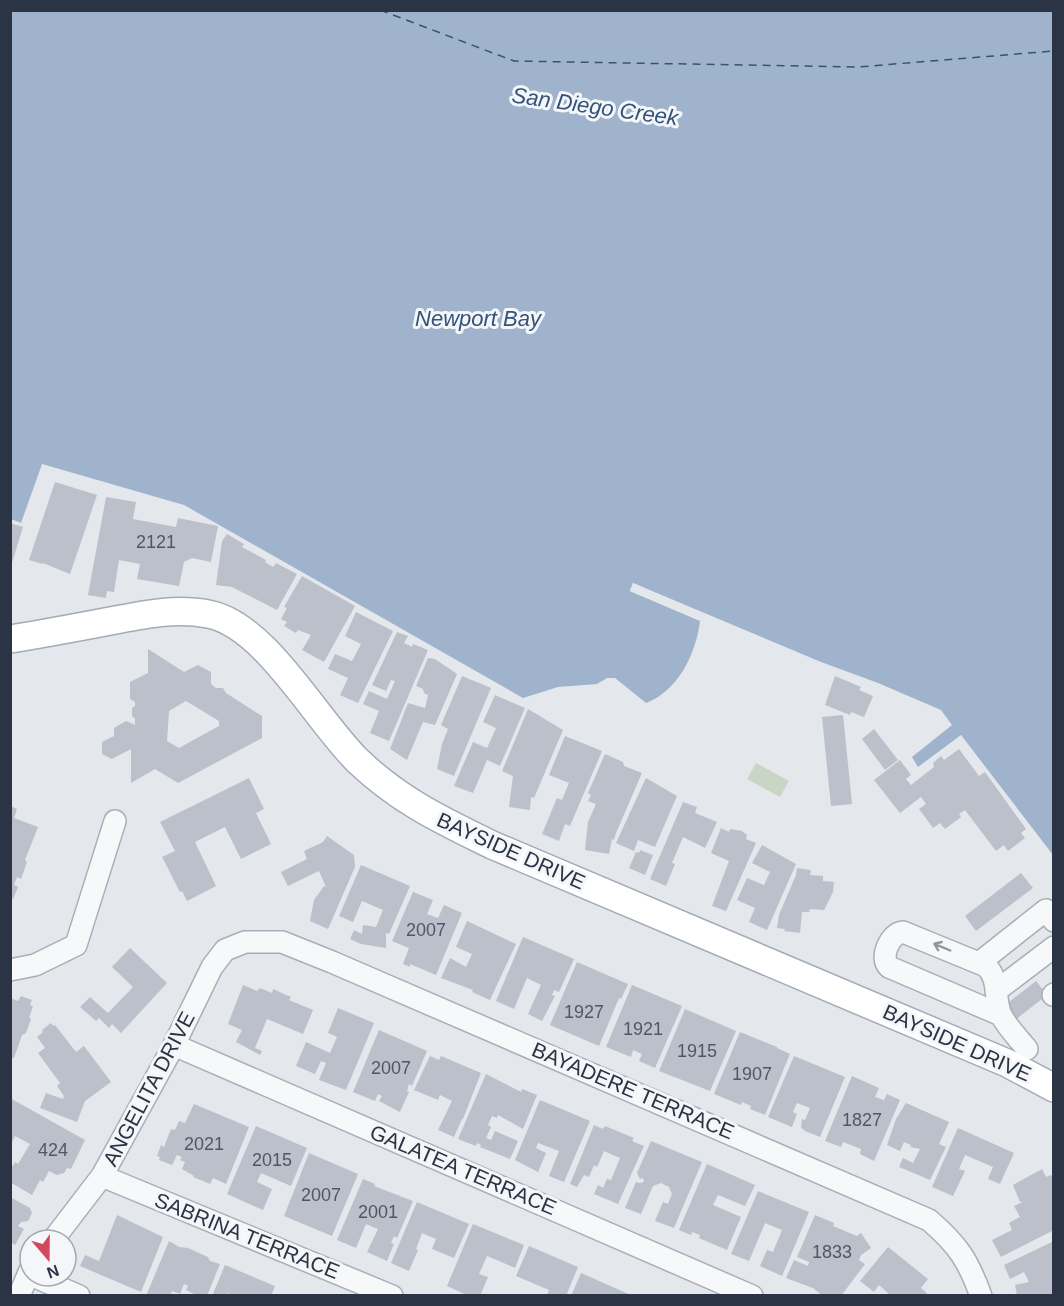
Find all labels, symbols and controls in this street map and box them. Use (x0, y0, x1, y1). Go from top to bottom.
water label: San Diego Creek (510, 82, 681, 131)
water label: Newport Bay (415, 306, 543, 331)
house number: 2121 (136, 532, 176, 552)
street label: BAYSIDE DRIVE (434, 808, 589, 893)
house number: 2007 (406, 920, 446, 940)
one-way arrow (933, 941, 951, 952)
street label: BAYSIDE DRIVE (880, 1000, 1035, 1085)
house number: 1927 (564, 1002, 604, 1022)
street label: ANGELITA DRIVE (98, 1008, 199, 1170)
house number: 1921 (623, 1019, 663, 1039)
street label: BAYADERE TERRACE (529, 1038, 738, 1144)
house number: 1915 (677, 1041, 717, 1061)
house number: 2007 (371, 1058, 411, 1078)
house number: 1907 (732, 1064, 772, 1084)
house number: 1827 (842, 1110, 882, 1130)
street label: GALATEA TERRACE (367, 1120, 560, 1219)
house number: 2021 (184, 1134, 224, 1154)
house number: 424 (38, 1140, 68, 1160)
house number: 2015 (252, 1150, 292, 1170)
house number: 2007 (301, 1185, 341, 1205)
street label: SABRINA TERRACE (152, 1188, 343, 1283)
house number: 2001 (358, 1202, 398, 1222)
north arrow (18, 1228, 78, 1288)
house number: 1833 (812, 1242, 852, 1262)
text: N (45, 1262, 61, 1282)

